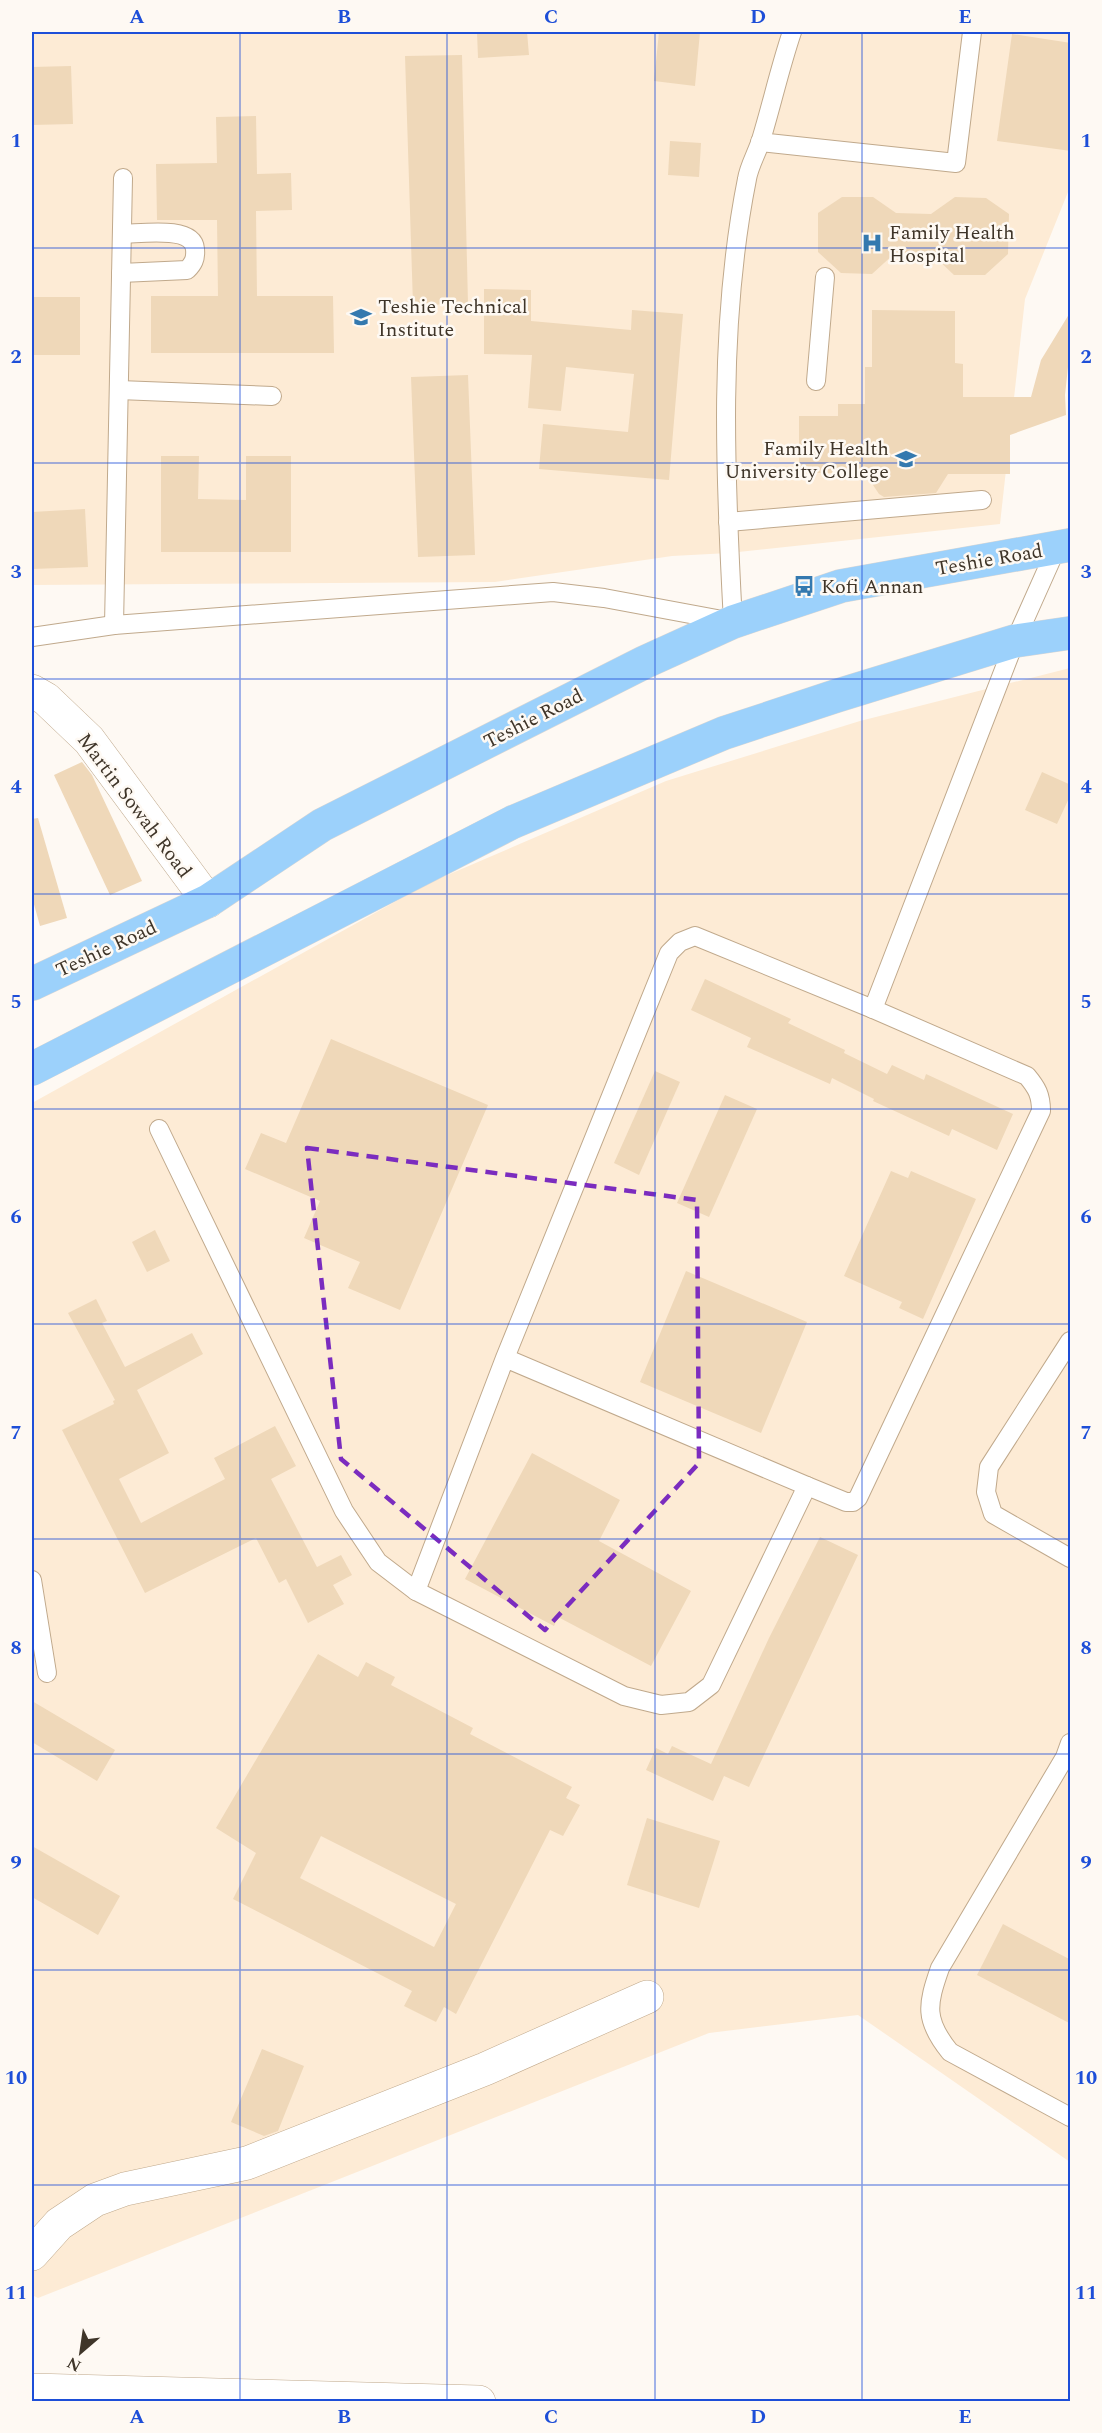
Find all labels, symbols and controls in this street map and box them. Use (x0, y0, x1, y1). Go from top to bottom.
text: A (129, 2, 145, 32)
text: B (337, 2, 351, 32)
text: C (544, 2, 558, 32)
text: D (750, 2, 766, 32)
text: E (958, 2, 972, 32)
text: 1 (10, 126, 22, 156)
text: 1 (1080, 126, 1092, 156)
place label: Family Health Hospital (889, 218, 1015, 271)
hospital icon: Family Health Hospital (860, 231, 884, 255)
place label: Teshie Technical Institute (378, 292, 528, 345)
school or university icon: Teshie Technical Institute (349, 305, 373, 329)
text: 2 (10, 342, 22, 372)
text: 2 (1080, 342, 1092, 372)
place label: Family Health University College (724, 434, 889, 487)
school or university icon: Family Health University College (894, 447, 918, 471)
street label: Teshie Road (933, 536, 1045, 584)
text: 3 (10, 557, 22, 587)
text: 3 (1080, 557, 1092, 587)
place label: Kofi Annan (821, 572, 923, 602)
bus stop icon: Kofi Annan (792, 574, 816, 598)
street label: Teshie Road (478, 681, 589, 757)
street label: Martin Sowah Road (70, 727, 199, 885)
text: 4 (10, 772, 22, 802)
text: 4 (1080, 772, 1092, 802)
street label: Teshie Road (51, 912, 162, 985)
text: 5 (10, 987, 22, 1017)
text: 5 (1080, 987, 1092, 1017)
text: 6 (10, 1202, 22, 1232)
text: 6 (1080, 1202, 1092, 1232)
text: 7 (10, 1418, 22, 1448)
text: 7 (1080, 1418, 1092, 1448)
text: 8 (10, 1633, 22, 1663)
text: 8 (1080, 1633, 1092, 1663)
text: 9 (10, 1848, 22, 1878)
text: 9 (1080, 1848, 1092, 1878)
text: 10 (5, 2063, 27, 2093)
text: 10 (1075, 2063, 1097, 2093)
text: 11 (5, 2278, 27, 2308)
text: 11 (1075, 2278, 1097, 2308)
north arrow (51, 2322, 111, 2382)
text: N (63, 2351, 86, 2378)
text: A (129, 2402, 145, 2432)
text: B (337, 2402, 351, 2432)
text: C (544, 2402, 558, 2432)
text: D (750, 2402, 766, 2432)
text: E (958, 2402, 972, 2432)

